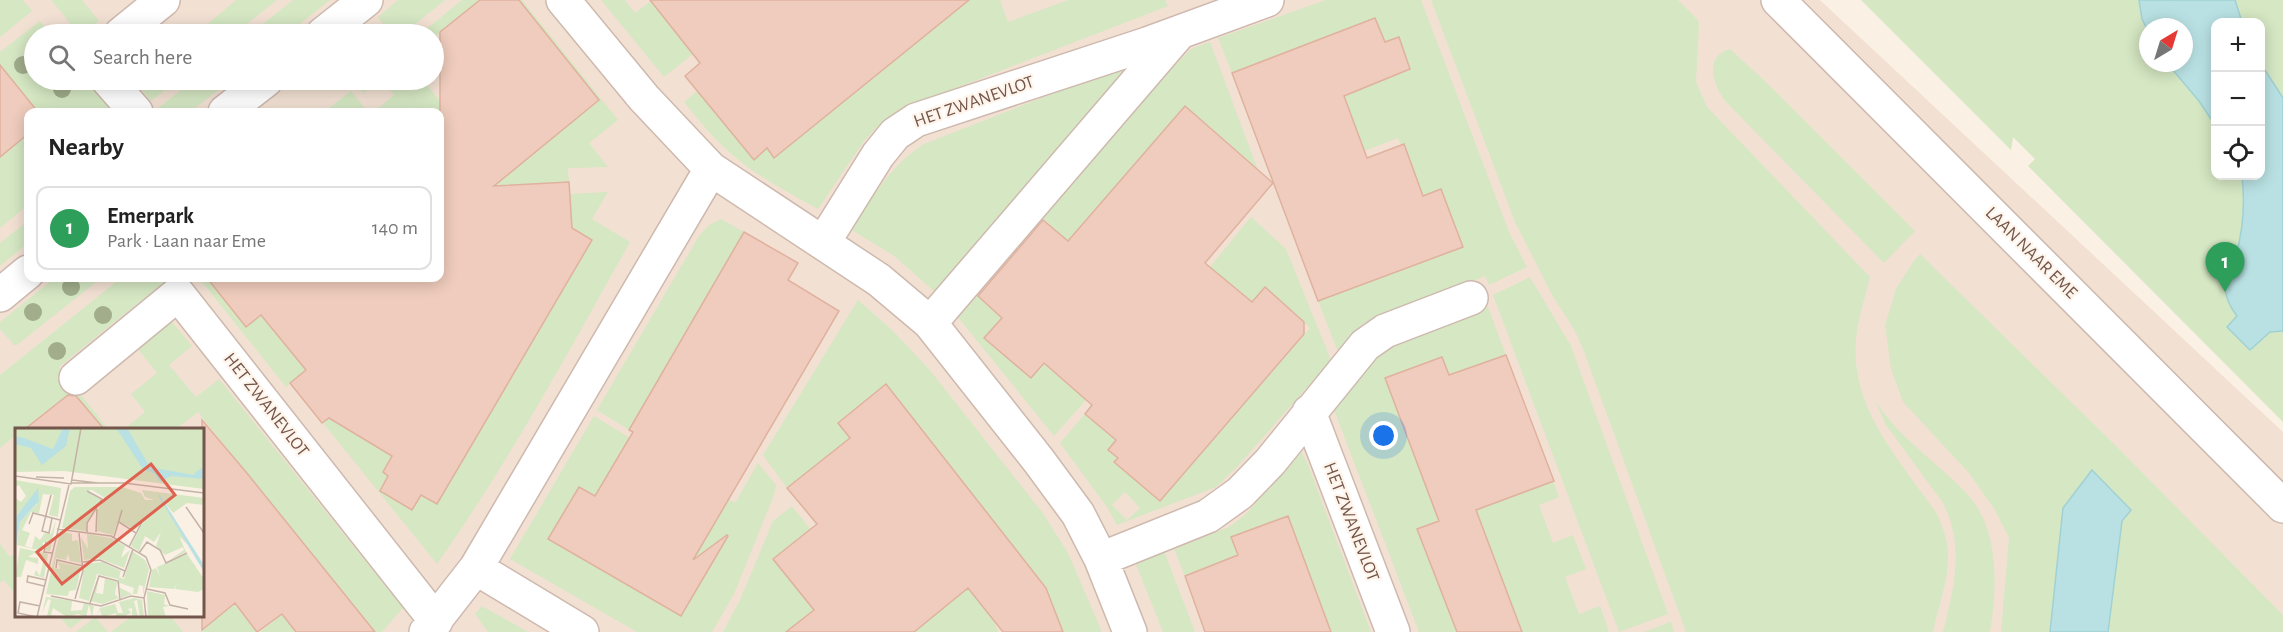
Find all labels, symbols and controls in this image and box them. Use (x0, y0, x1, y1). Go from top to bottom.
north arrow (2139, 18, 2193, 72)
map controls (2211, 18, 2265, 180)
button: + (2211, 18, 2265, 72)
search box (24, 24, 444, 90)
icon: search (45, 41, 78, 74)
text: Search here (93, 46, 192, 68)
button: − (2211, 72, 2265, 126)
street label: HET ZWANEVLOT (912, 73, 1037, 131)
button: locate (2211, 126, 2265, 180)
text: Nearby (48, 134, 124, 160)
street label: LAAN NAAR EME (1982, 204, 2080, 302)
text: Emerpark (107, 205, 194, 227)
text: 1 (66, 218, 73, 238)
text: 140 m (372, 218, 418, 238)
text: Park · Laan naar Eme (107, 231, 266, 251)
pin: 1 (2206, 242, 2244, 292)
street label: HET ZWANEVLOT (220, 350, 312, 460)
your location (1369, 421, 1398, 450)
inset map (15, 428, 204, 617)
street label: HET ZWANEVLOT (1320, 460, 1382, 584)

